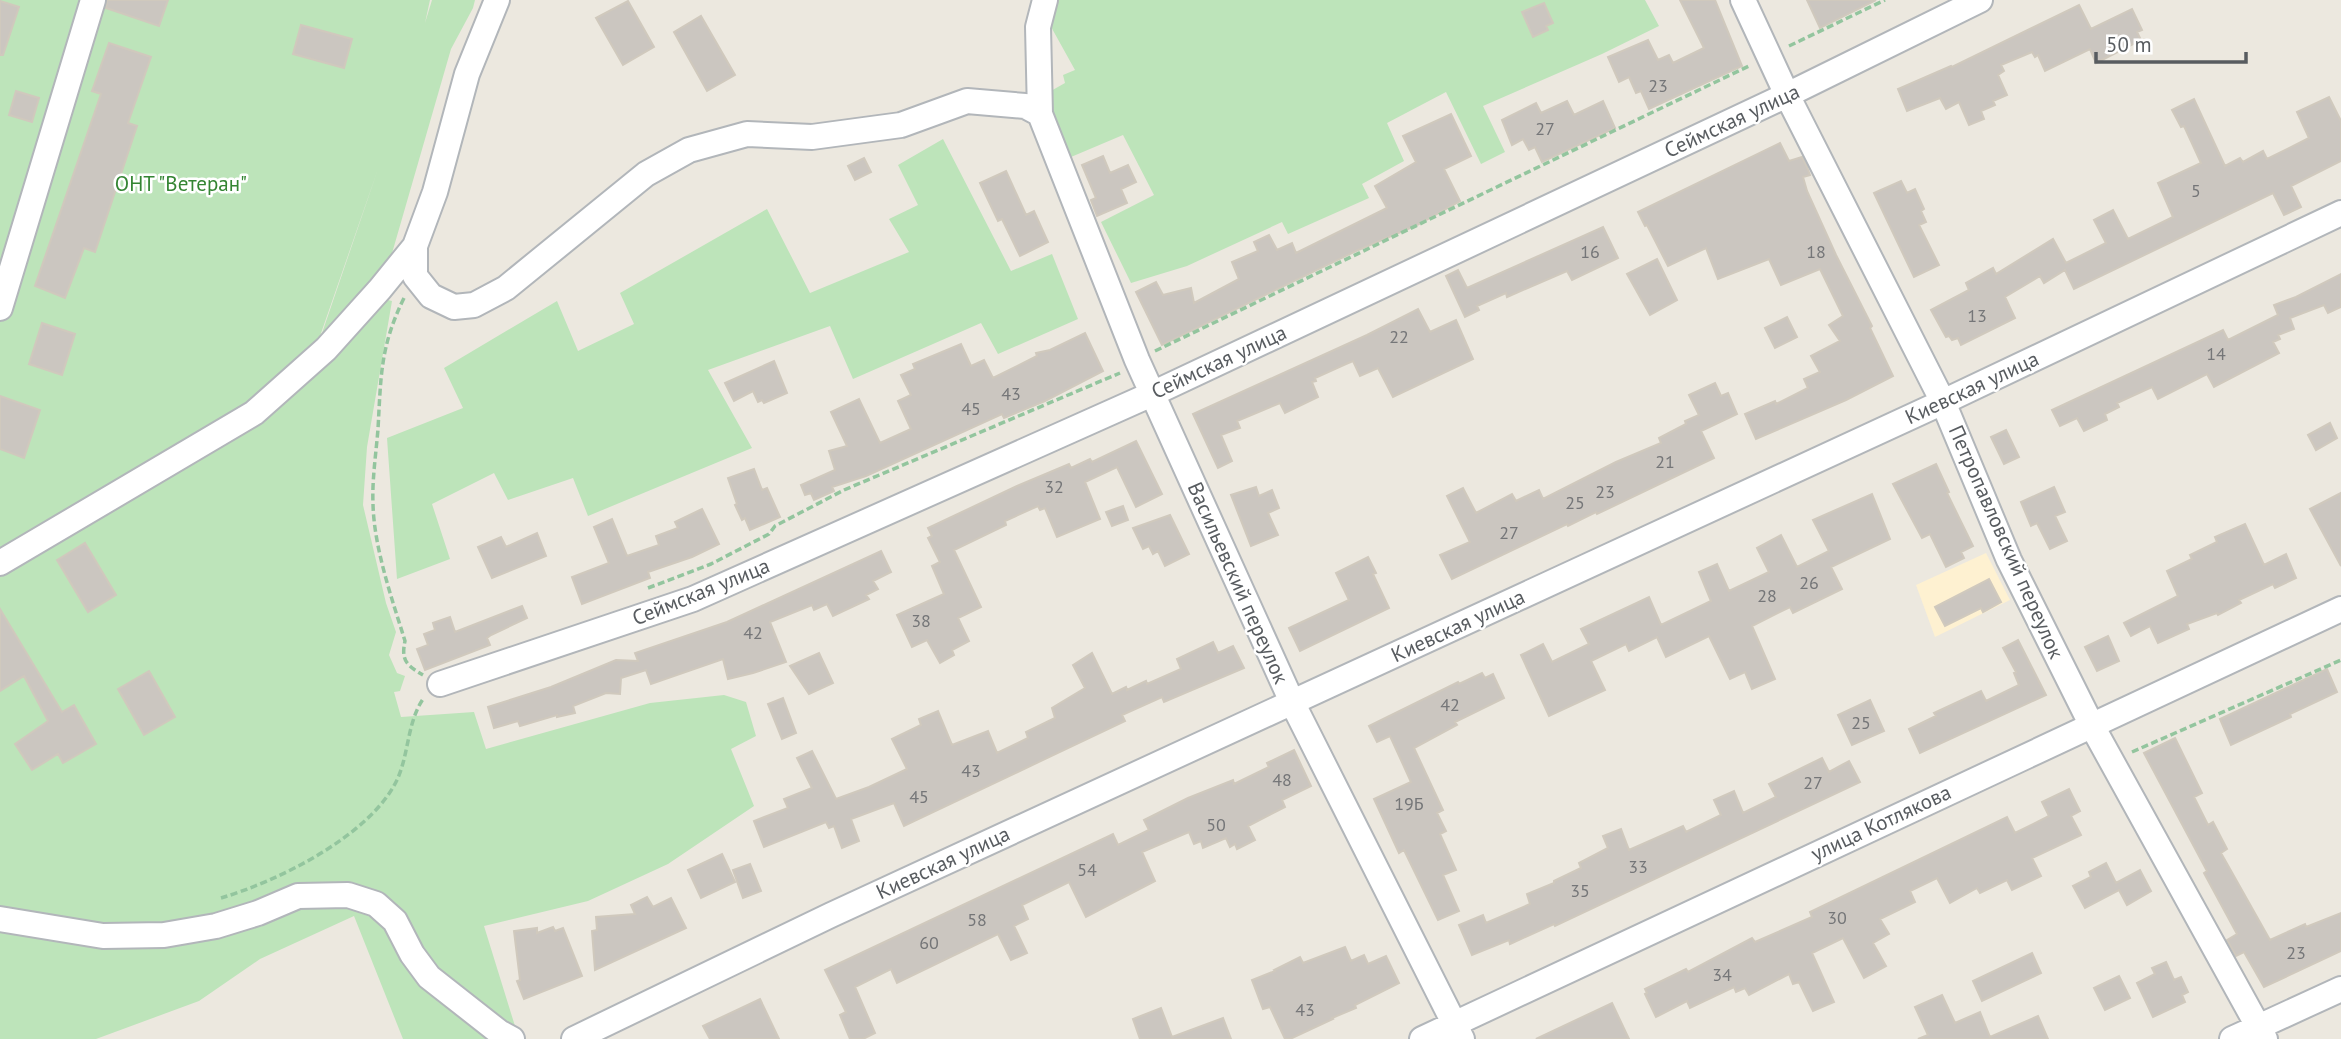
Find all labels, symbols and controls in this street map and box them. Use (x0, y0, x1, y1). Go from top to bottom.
scale bar (2096, 21, 2246, 65)
text: 50 m (2106, 31, 2152, 58)
house number: 23 (1648, 74, 1668, 97)
street label: Сеймская улица (1660, 77, 1804, 164)
house number: 27 (1535, 117, 1555, 140)
park label: ОНТ "Ветеран" (115, 170, 247, 197)
house number: 5 (2191, 179, 2201, 202)
house number: 16 (1580, 240, 1600, 263)
house number: 18 (1806, 240, 1826, 263)
house number: 13 (1967, 304, 1987, 327)
street label: Сеймская улица (1147, 318, 1291, 405)
house number: 22 (1389, 325, 1409, 348)
house number: 14 (2206, 342, 2226, 365)
street label: Киевская улица (1901, 345, 2043, 430)
house number: 43 (1001, 382, 1021, 405)
house number: 45 (961, 397, 981, 420)
street label: Петропавловский переулок (1943, 421, 2070, 663)
house number: 21 (1655, 450, 1675, 473)
house number: 32 (1044, 475, 1064, 498)
street label: Васильевский переулок (1182, 478, 1295, 688)
house number: 23 (1595, 480, 1615, 503)
house number: 25 (1565, 491, 1585, 514)
house number: 27 (1499, 521, 1519, 544)
street label: Сеймская улица (628, 552, 774, 631)
house number: 26 (1799, 571, 1819, 594)
street label: Киевская улица (1387, 583, 1529, 668)
house number: 28 (1757, 584, 1777, 607)
house number: 38 (911, 609, 931, 632)
house number: 42 (743, 621, 763, 644)
house number: 42 (1440, 693, 1460, 716)
house number: 25 (1851, 711, 1871, 734)
house number: 43 (961, 759, 981, 782)
house number: 48 (1272, 768, 1292, 791)
house number: 27 (1803, 771, 1823, 794)
street label: улица Котлякова (1806, 778, 1955, 867)
house number: 45 (909, 785, 929, 808)
house number: 19Б (1394, 792, 1424, 815)
house number: 50 (1206, 813, 1226, 836)
street label: Киевская улица (872, 820, 1014, 905)
house number: 33 (1628, 855, 1648, 878)
house number: 54 (1077, 858, 1097, 881)
house number: 35 (1570, 879, 1590, 902)
house number: 30 (1827, 906, 1847, 929)
house number: 58 (967, 908, 987, 931)
house number: 60 (919, 931, 939, 954)
house number: 23 (2286, 941, 2306, 964)
house number: 34 (1712, 963, 1732, 986)
house number: 43 (1295, 998, 1315, 1021)

